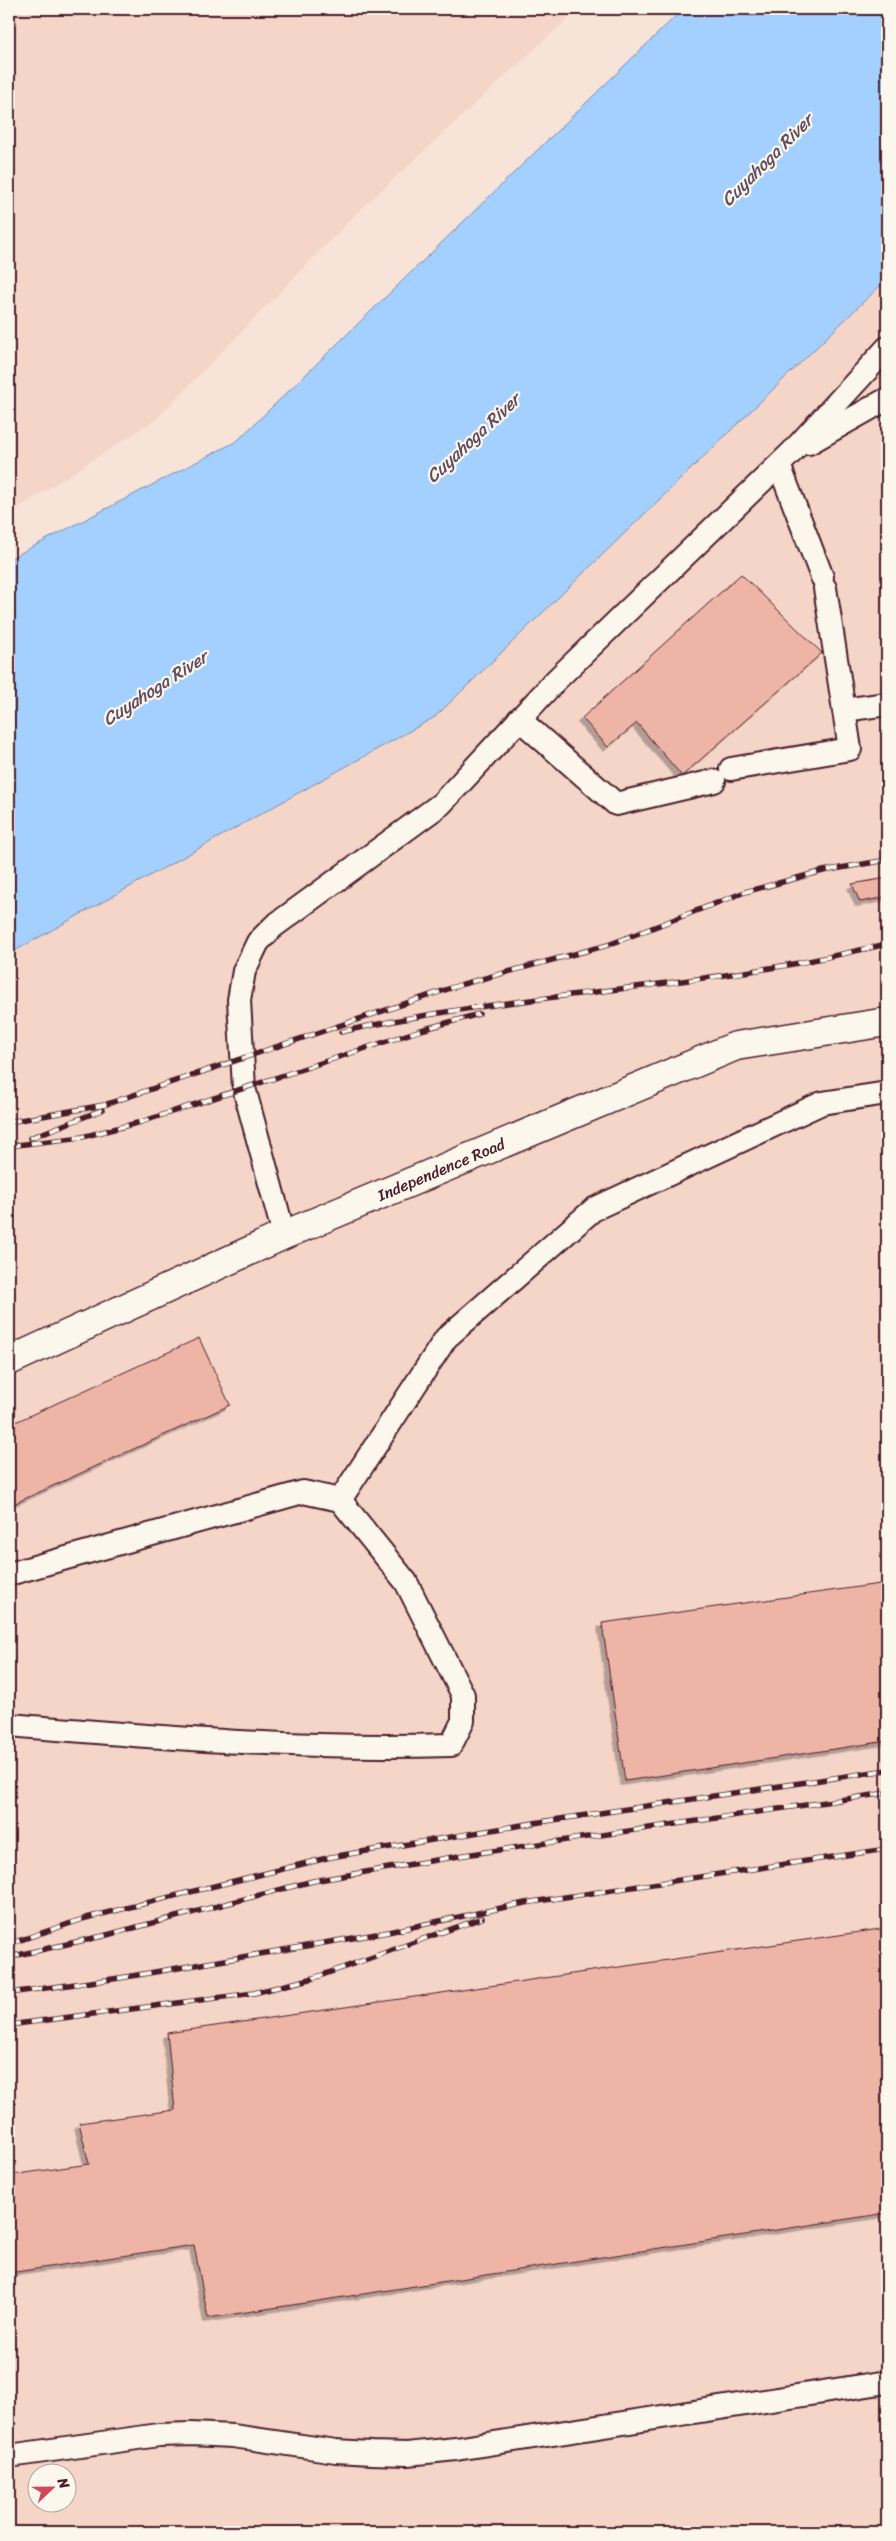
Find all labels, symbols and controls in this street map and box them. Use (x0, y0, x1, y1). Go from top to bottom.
water label: Cuyahoga River (713, 103, 824, 214)
water label: Cuyahoga River (418, 383, 531, 491)
water label: Cuyahoga River (96, 640, 217, 734)
street label: Independence Road (372, 1129, 511, 1210)
north arrow (28, 2464, 78, 2514)
text: N (50, 2473, 77, 2493)

